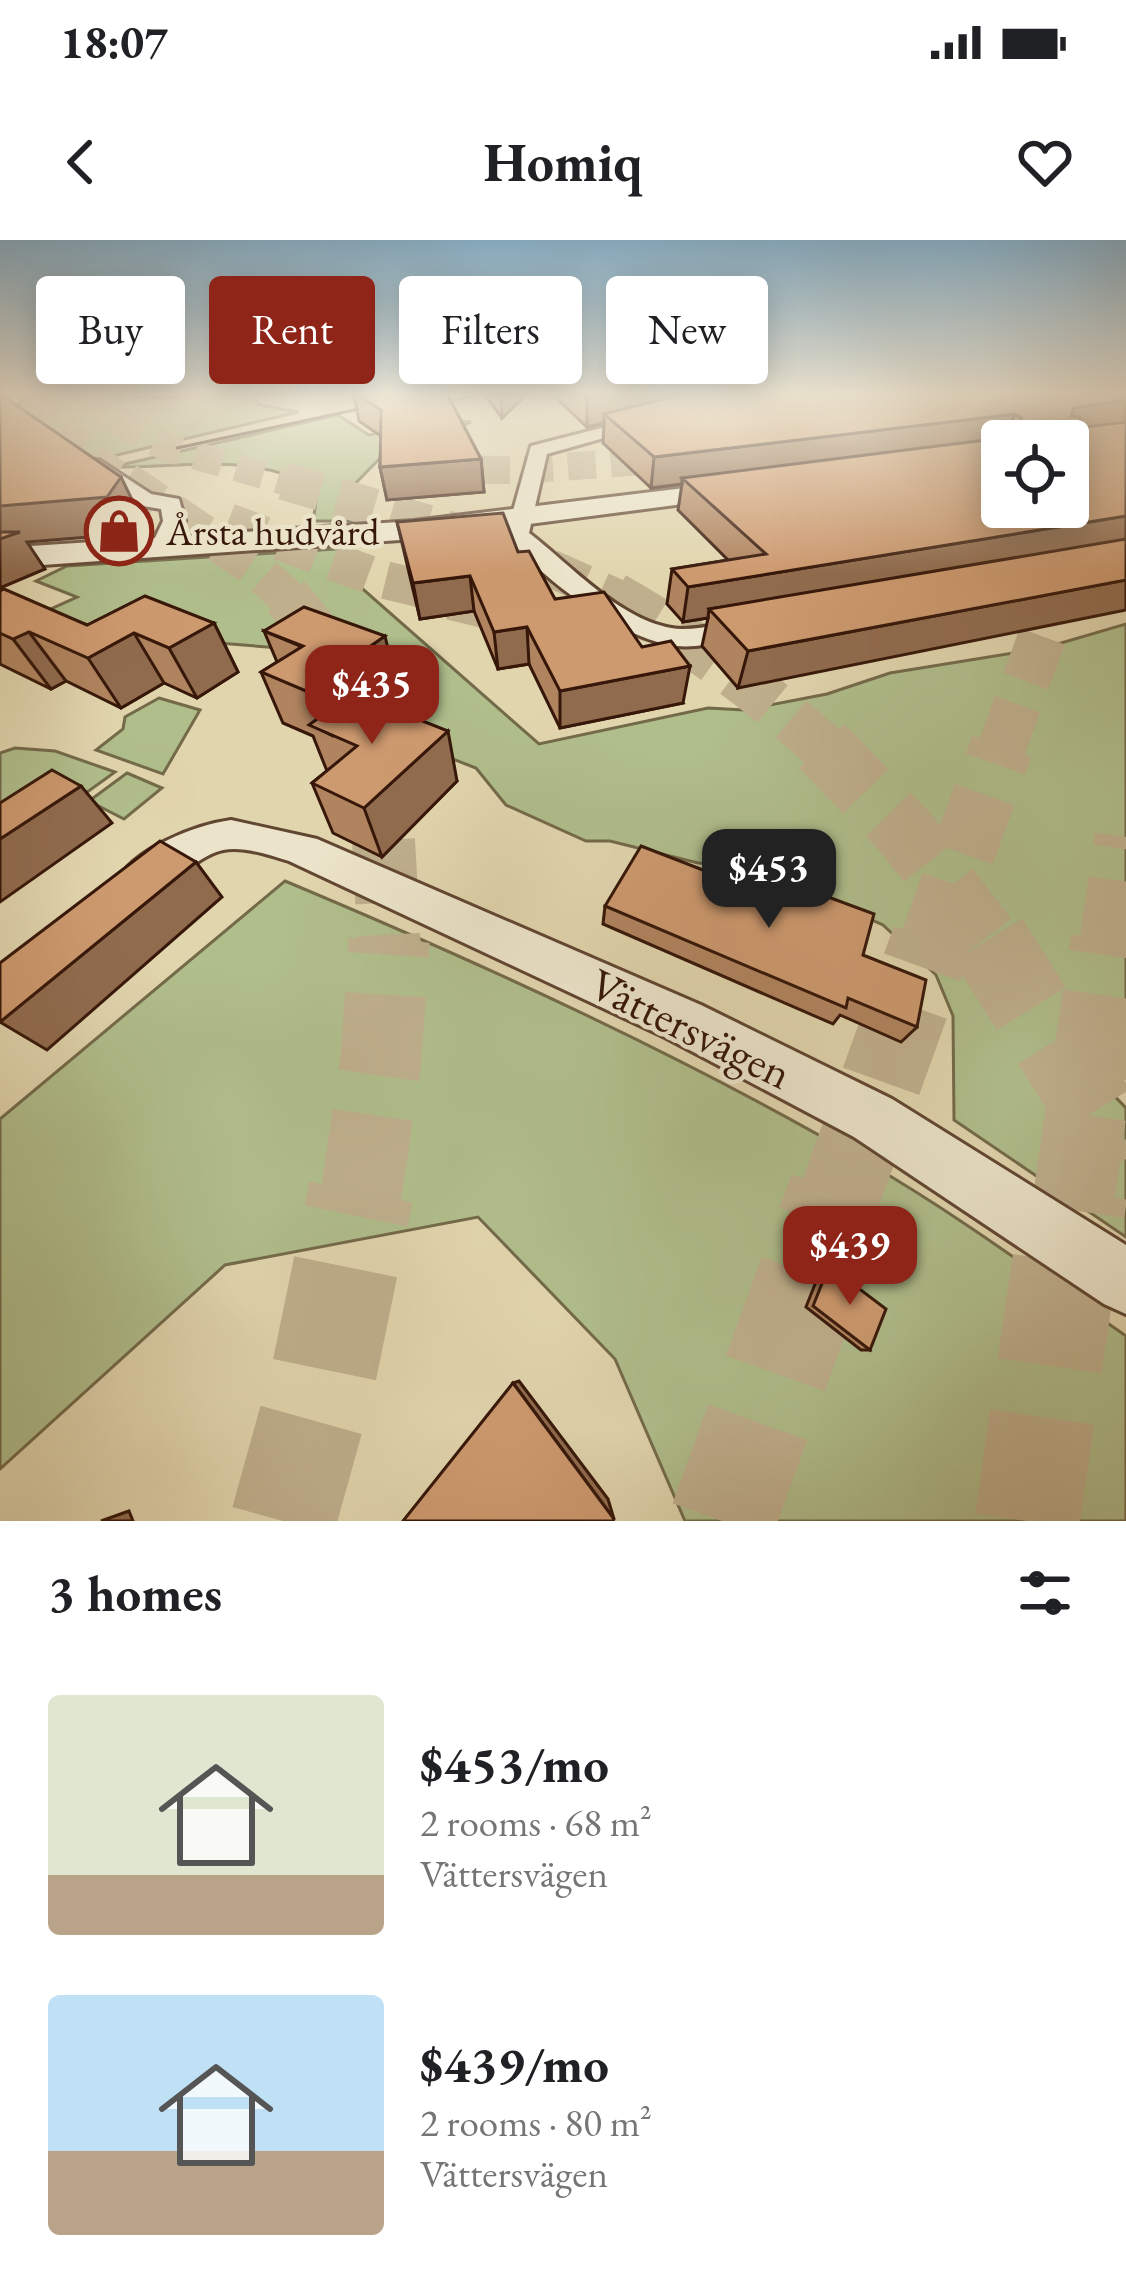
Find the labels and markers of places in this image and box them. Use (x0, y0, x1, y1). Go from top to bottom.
shop icon: Årsta hudvård (84, 496, 154, 566)
place label: Årsta hudvård (165, 506, 380, 557)
pin: $435 (301, 645, 443, 747)
pin: $453 (698, 829, 840, 931)
pin: $439 (779, 1206, 921, 1308)

